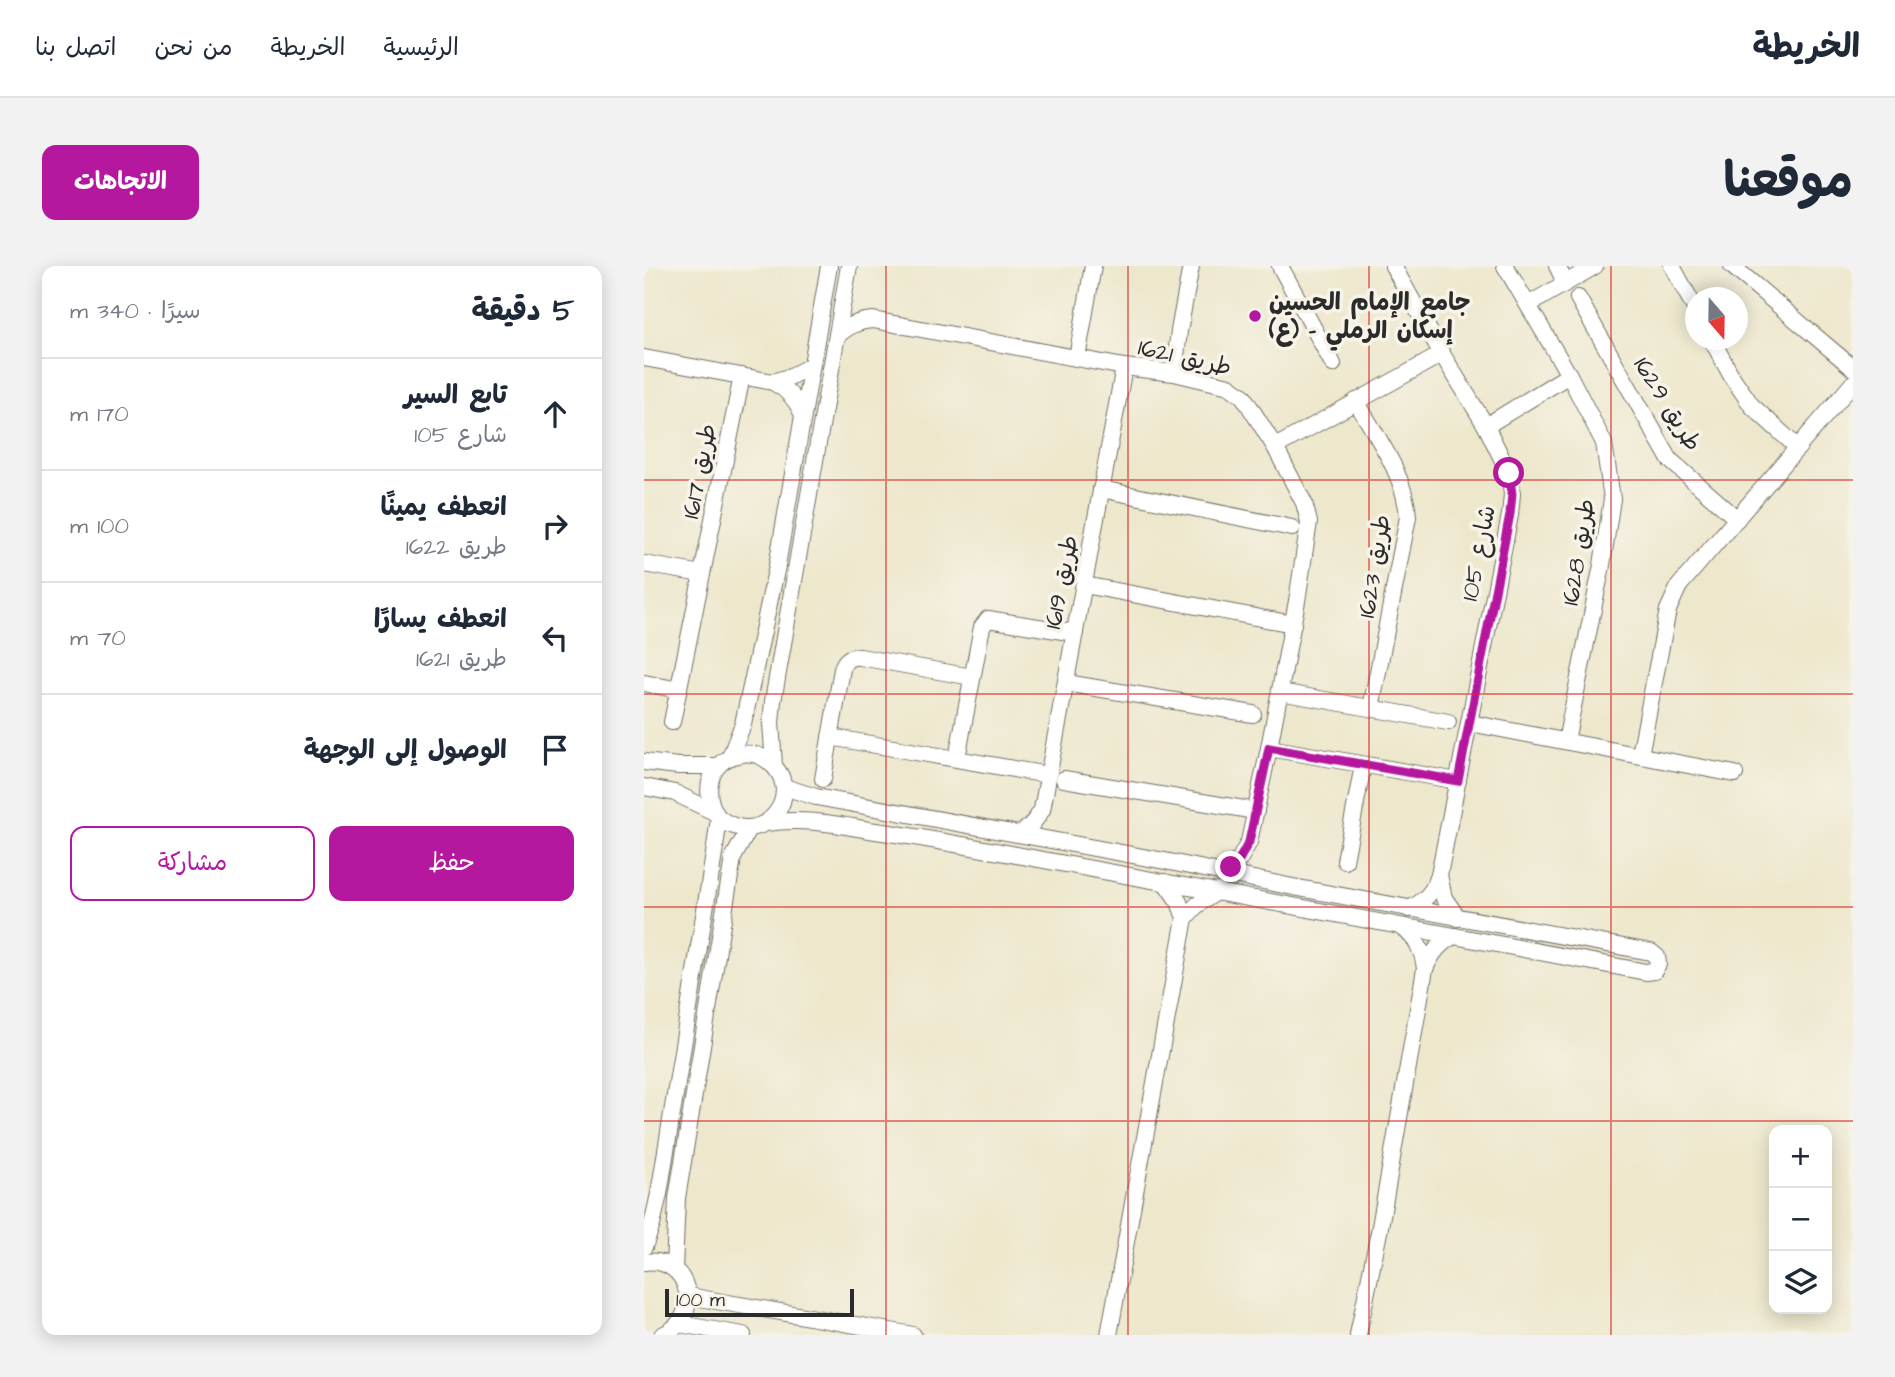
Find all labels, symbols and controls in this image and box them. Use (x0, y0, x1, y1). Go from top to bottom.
text: الخريطة (1753, 24, 1860, 70)
text: اتصل بنا (35, 31, 116, 65)
text: من نحن (154, 31, 233, 65)
text: الخريطة (271, 31, 345, 65)
text: الرئيسية (383, 31, 459, 65)
button: الاتجاهات (42, 145, 199, 220)
text: موقعنا (1723, 148, 1853, 216)
place label: جامع الإمام الحسين (ع) - إسكان الرملي (1268, 286, 1471, 351)
north arrow (1685, 287, 1748, 350)
text: 5 دقيقة (472, 290, 574, 332)
text: سيرًا · 340 m (70, 295, 201, 327)
marker: جامع الإمام الحسين (ع) - إسكان الرملي (1247, 308, 1263, 324)
street label: طريق 1621 (1135, 331, 1235, 385)
street label: طريق 1629 (1625, 351, 1710, 458)
text: تابع السير (404, 377, 507, 413)
icon: ahead (536, 395, 574, 433)
text: 170 m (70, 398, 129, 430)
text: شارع 105 (414, 419, 507, 451)
street label: طريق 1617 (674, 421, 726, 522)
route start (1493, 457, 1524, 488)
text: انعطف يمينًا (380, 489, 507, 525)
street label: طريق 1628 (1554, 496, 1604, 608)
street label: شارع 105 (1453, 502, 1505, 604)
icon: right (536, 507, 574, 545)
text: 100 m (70, 510, 129, 542)
street label: طريق 1623 (1350, 512, 1400, 620)
text: طريق 1622 (406, 531, 507, 563)
street label: طريق 1619 (1036, 532, 1088, 632)
text: انعطف يسارًا (374, 601, 507, 637)
icon: left (536, 619, 574, 657)
text: 70 m (70, 622, 126, 654)
text: طريق 1621 (416, 643, 507, 675)
icon: arrive (536, 731, 574, 769)
text: الوصول إلى الوجهة (303, 732, 507, 768)
button: مشاركة (70, 826, 315, 901)
button: حفظ (329, 826, 574, 901)
route end (1215, 851, 1246, 882)
map controls (1769, 1125, 1832, 1314)
button: + (1769, 1125, 1832, 1188)
button: − (1769, 1188, 1832, 1251)
button: layers (1769, 1251, 1832, 1314)
scale bar (665, 1286, 854, 1318)
text: 100 m (676, 1287, 725, 1314)

